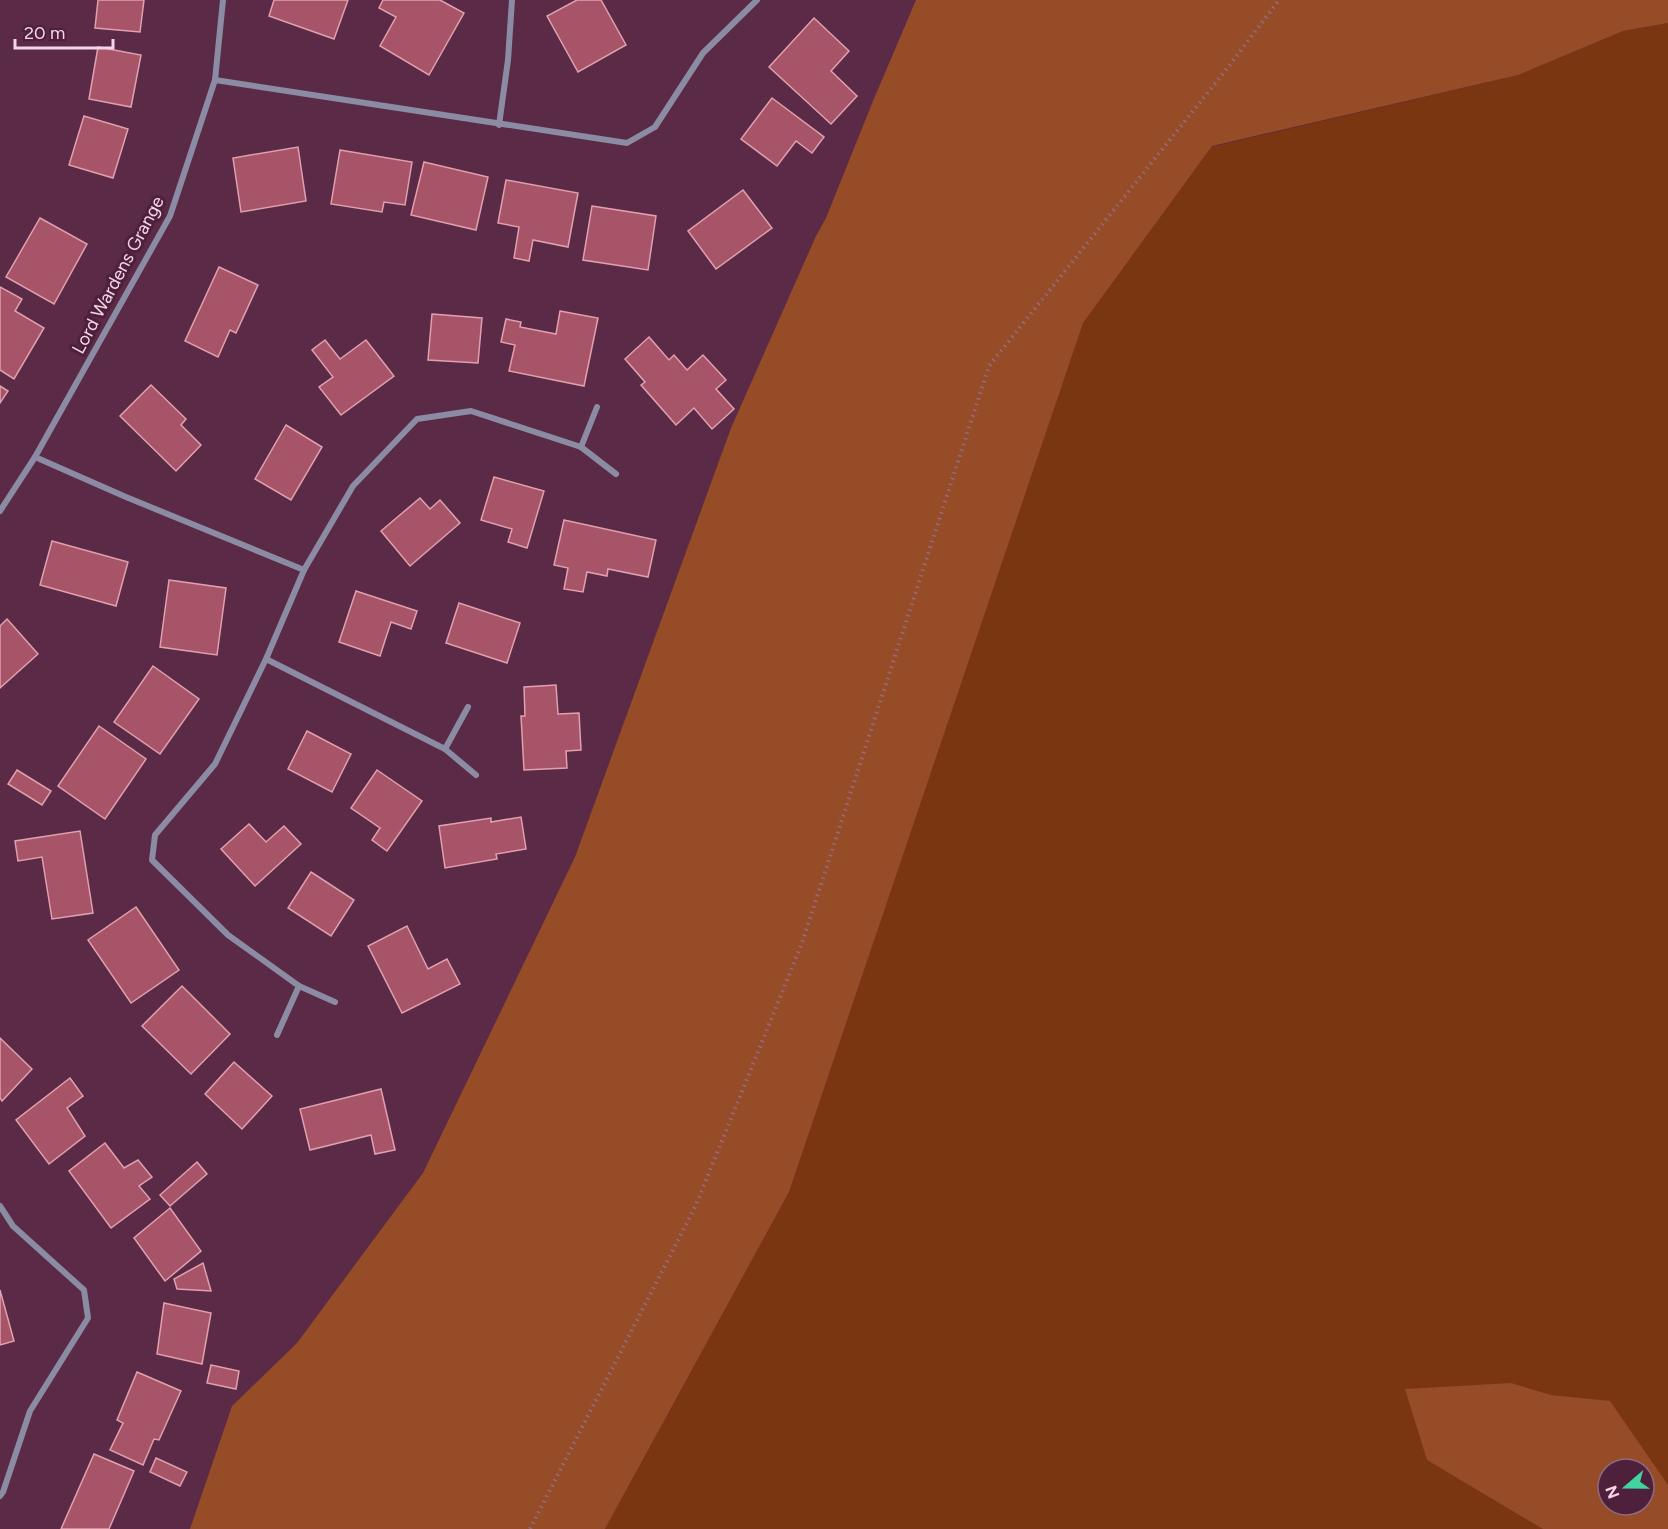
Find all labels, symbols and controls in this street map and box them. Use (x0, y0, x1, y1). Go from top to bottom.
scale bar (15, 12, 112, 50)
text: 20 m (24, 22, 65, 44)
street label: Lord Wardens Grange (67, 192, 169, 358)
north arrow (1596, 1457, 1656, 1517)
text: N (1601, 1483, 1623, 1501)

